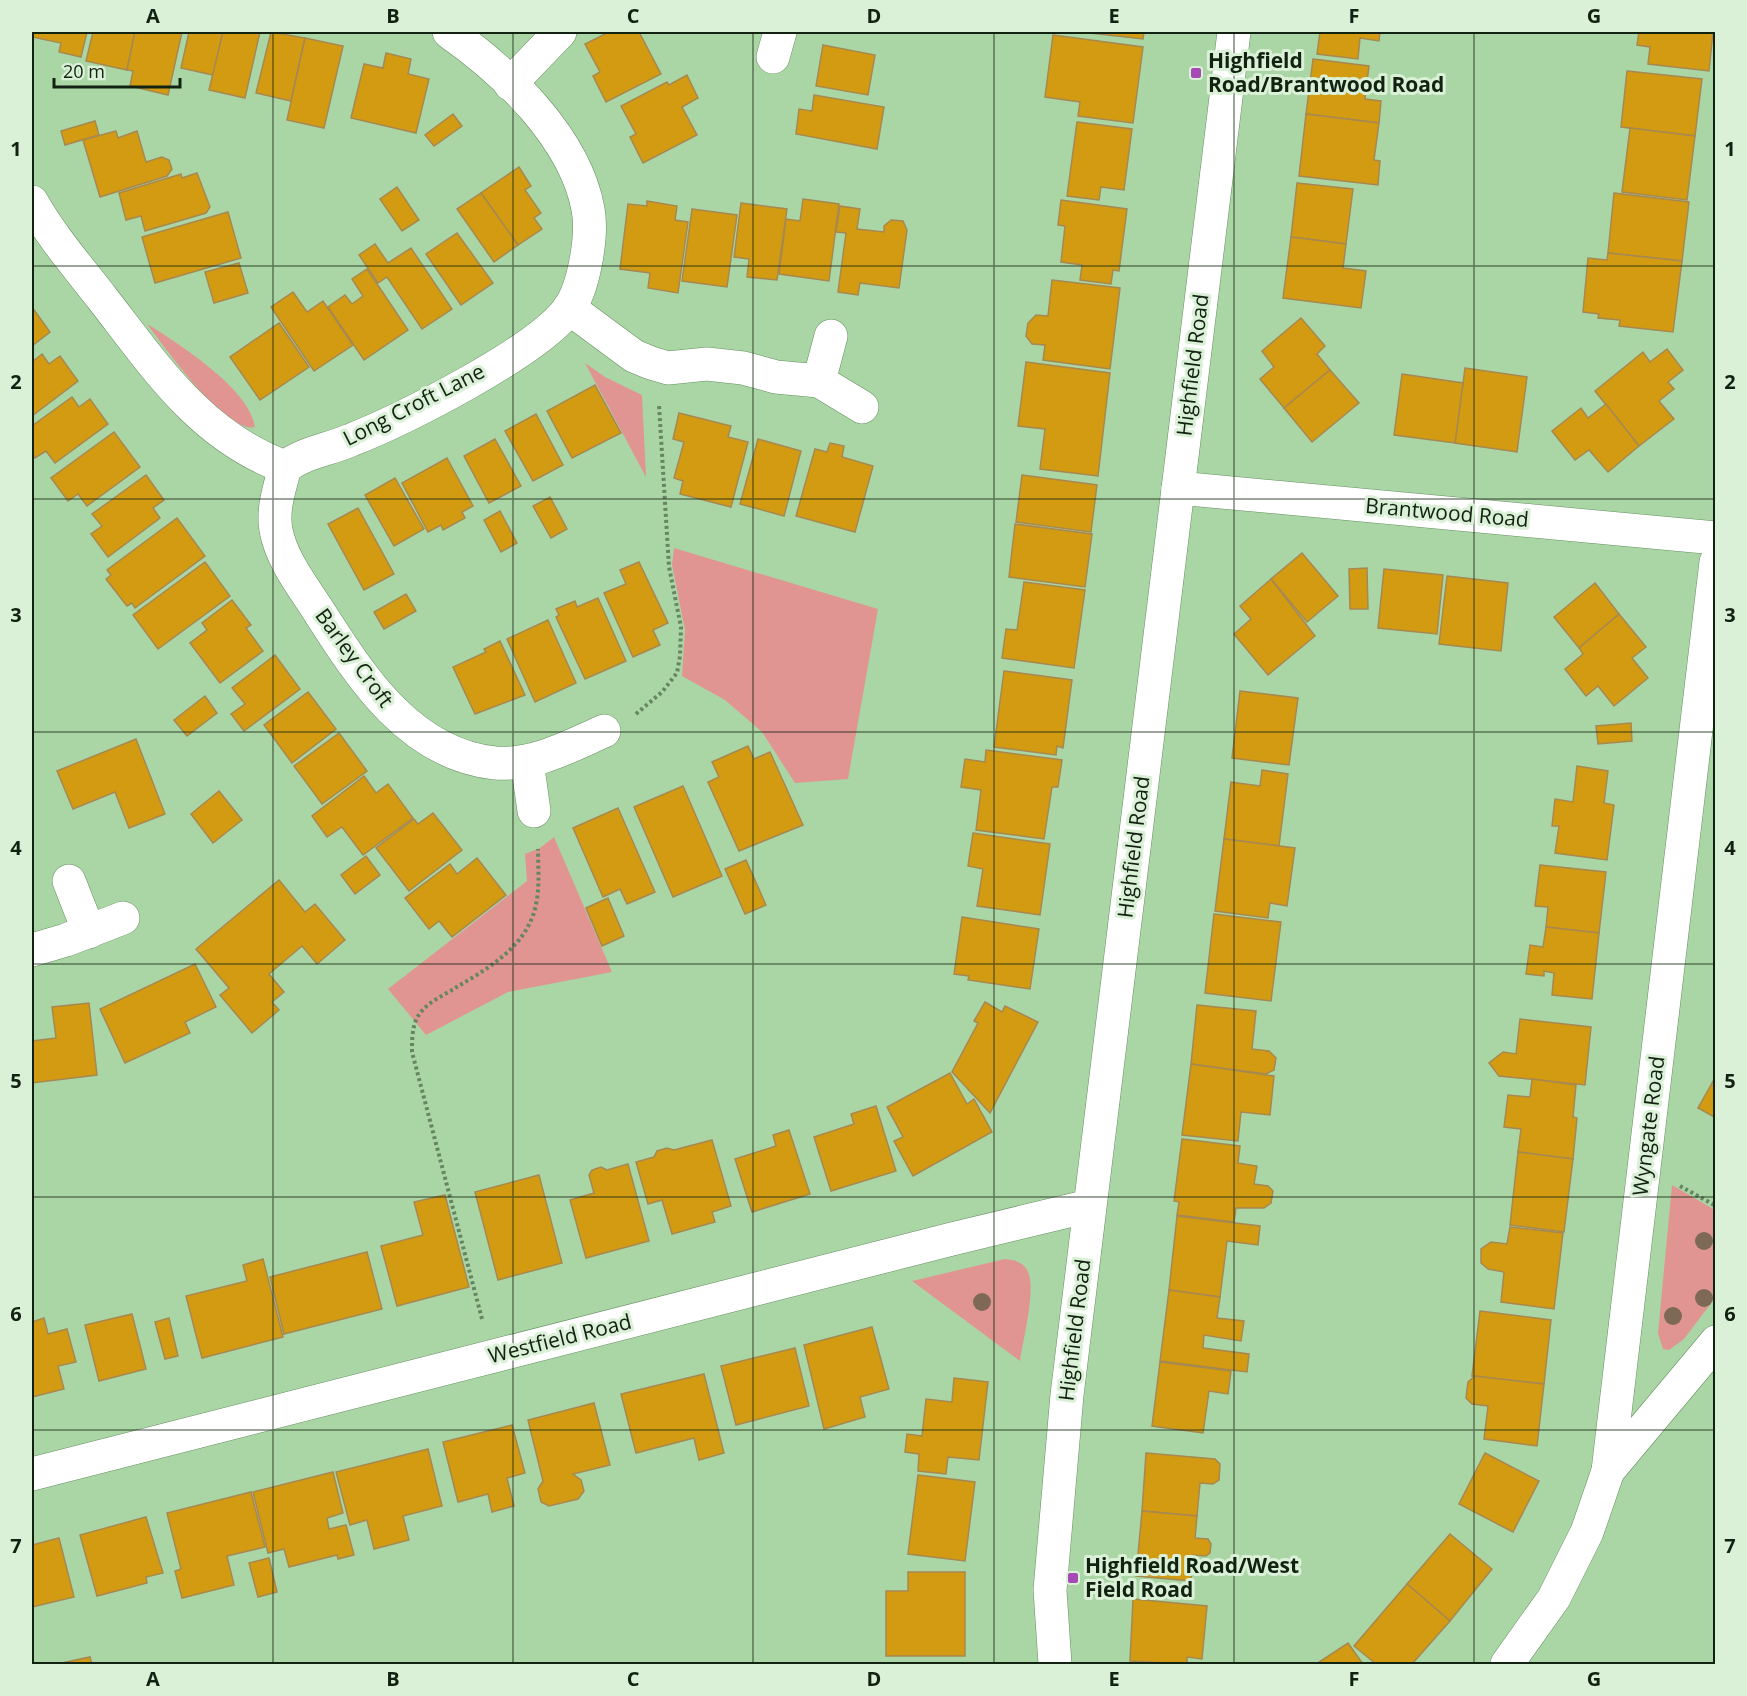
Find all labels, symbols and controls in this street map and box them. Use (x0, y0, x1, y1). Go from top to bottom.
text: A (146, 2, 160, 29)
text: B (386, 2, 400, 29)
text: C (627, 2, 640, 29)
text: D (867, 2, 881, 29)
text: E (1108, 2, 1120, 29)
text: F (1349, 2, 1359, 29)
text: G (1587, 2, 1601, 29)
place label: Highfield Road/Brantwood Road (1208, 46, 1444, 98)
scale bar (54, 51, 180, 89)
text: 20 m (63, 59, 105, 83)
marker: Highfield Road/Brantwood Road (1189, 66, 1203, 80)
text: 1 (10, 135, 22, 162)
text: 1 (1724, 135, 1736, 162)
street label: Highfield Road (1169, 292, 1215, 438)
street label: Long Croft Lane (338, 356, 489, 452)
text: 2 (10, 368, 22, 395)
text: 2 (1724, 368, 1736, 395)
street label: Brantwood Road (1364, 491, 1530, 533)
text: 3 (10, 601, 22, 628)
text: 3 (1724, 601, 1736, 628)
street label: Barley Croft (309, 602, 400, 713)
street label: Highfield Road (1110, 774, 1156, 920)
text: 4 (10, 834, 22, 861)
text: 4 (1724, 834, 1736, 861)
street label: Wyngate Road (1626, 1054, 1670, 1197)
text: 5 (10, 1067, 22, 1094)
text: 5 (1724, 1067, 1736, 1094)
street label: Highfield Road (1051, 1257, 1097, 1403)
text: 6 (10, 1300, 22, 1327)
text: 6 (1724, 1300, 1736, 1327)
street label: Westfield Road (485, 1307, 634, 1369)
text: 7 (10, 1532, 22, 1559)
text: 7 (1724, 1532, 1736, 1559)
place label: Highfield Road/West Field Road (1085, 1551, 1299, 1603)
marker: Highfield Road/West Field Road (1066, 1571, 1080, 1585)
text: A (146, 1665, 160, 1692)
text: B (386, 1665, 400, 1692)
text: C (627, 1665, 640, 1692)
text: D (867, 1665, 881, 1692)
text: E (1108, 1665, 1120, 1692)
text: F (1349, 1665, 1359, 1692)
text: G (1587, 1665, 1601, 1692)

